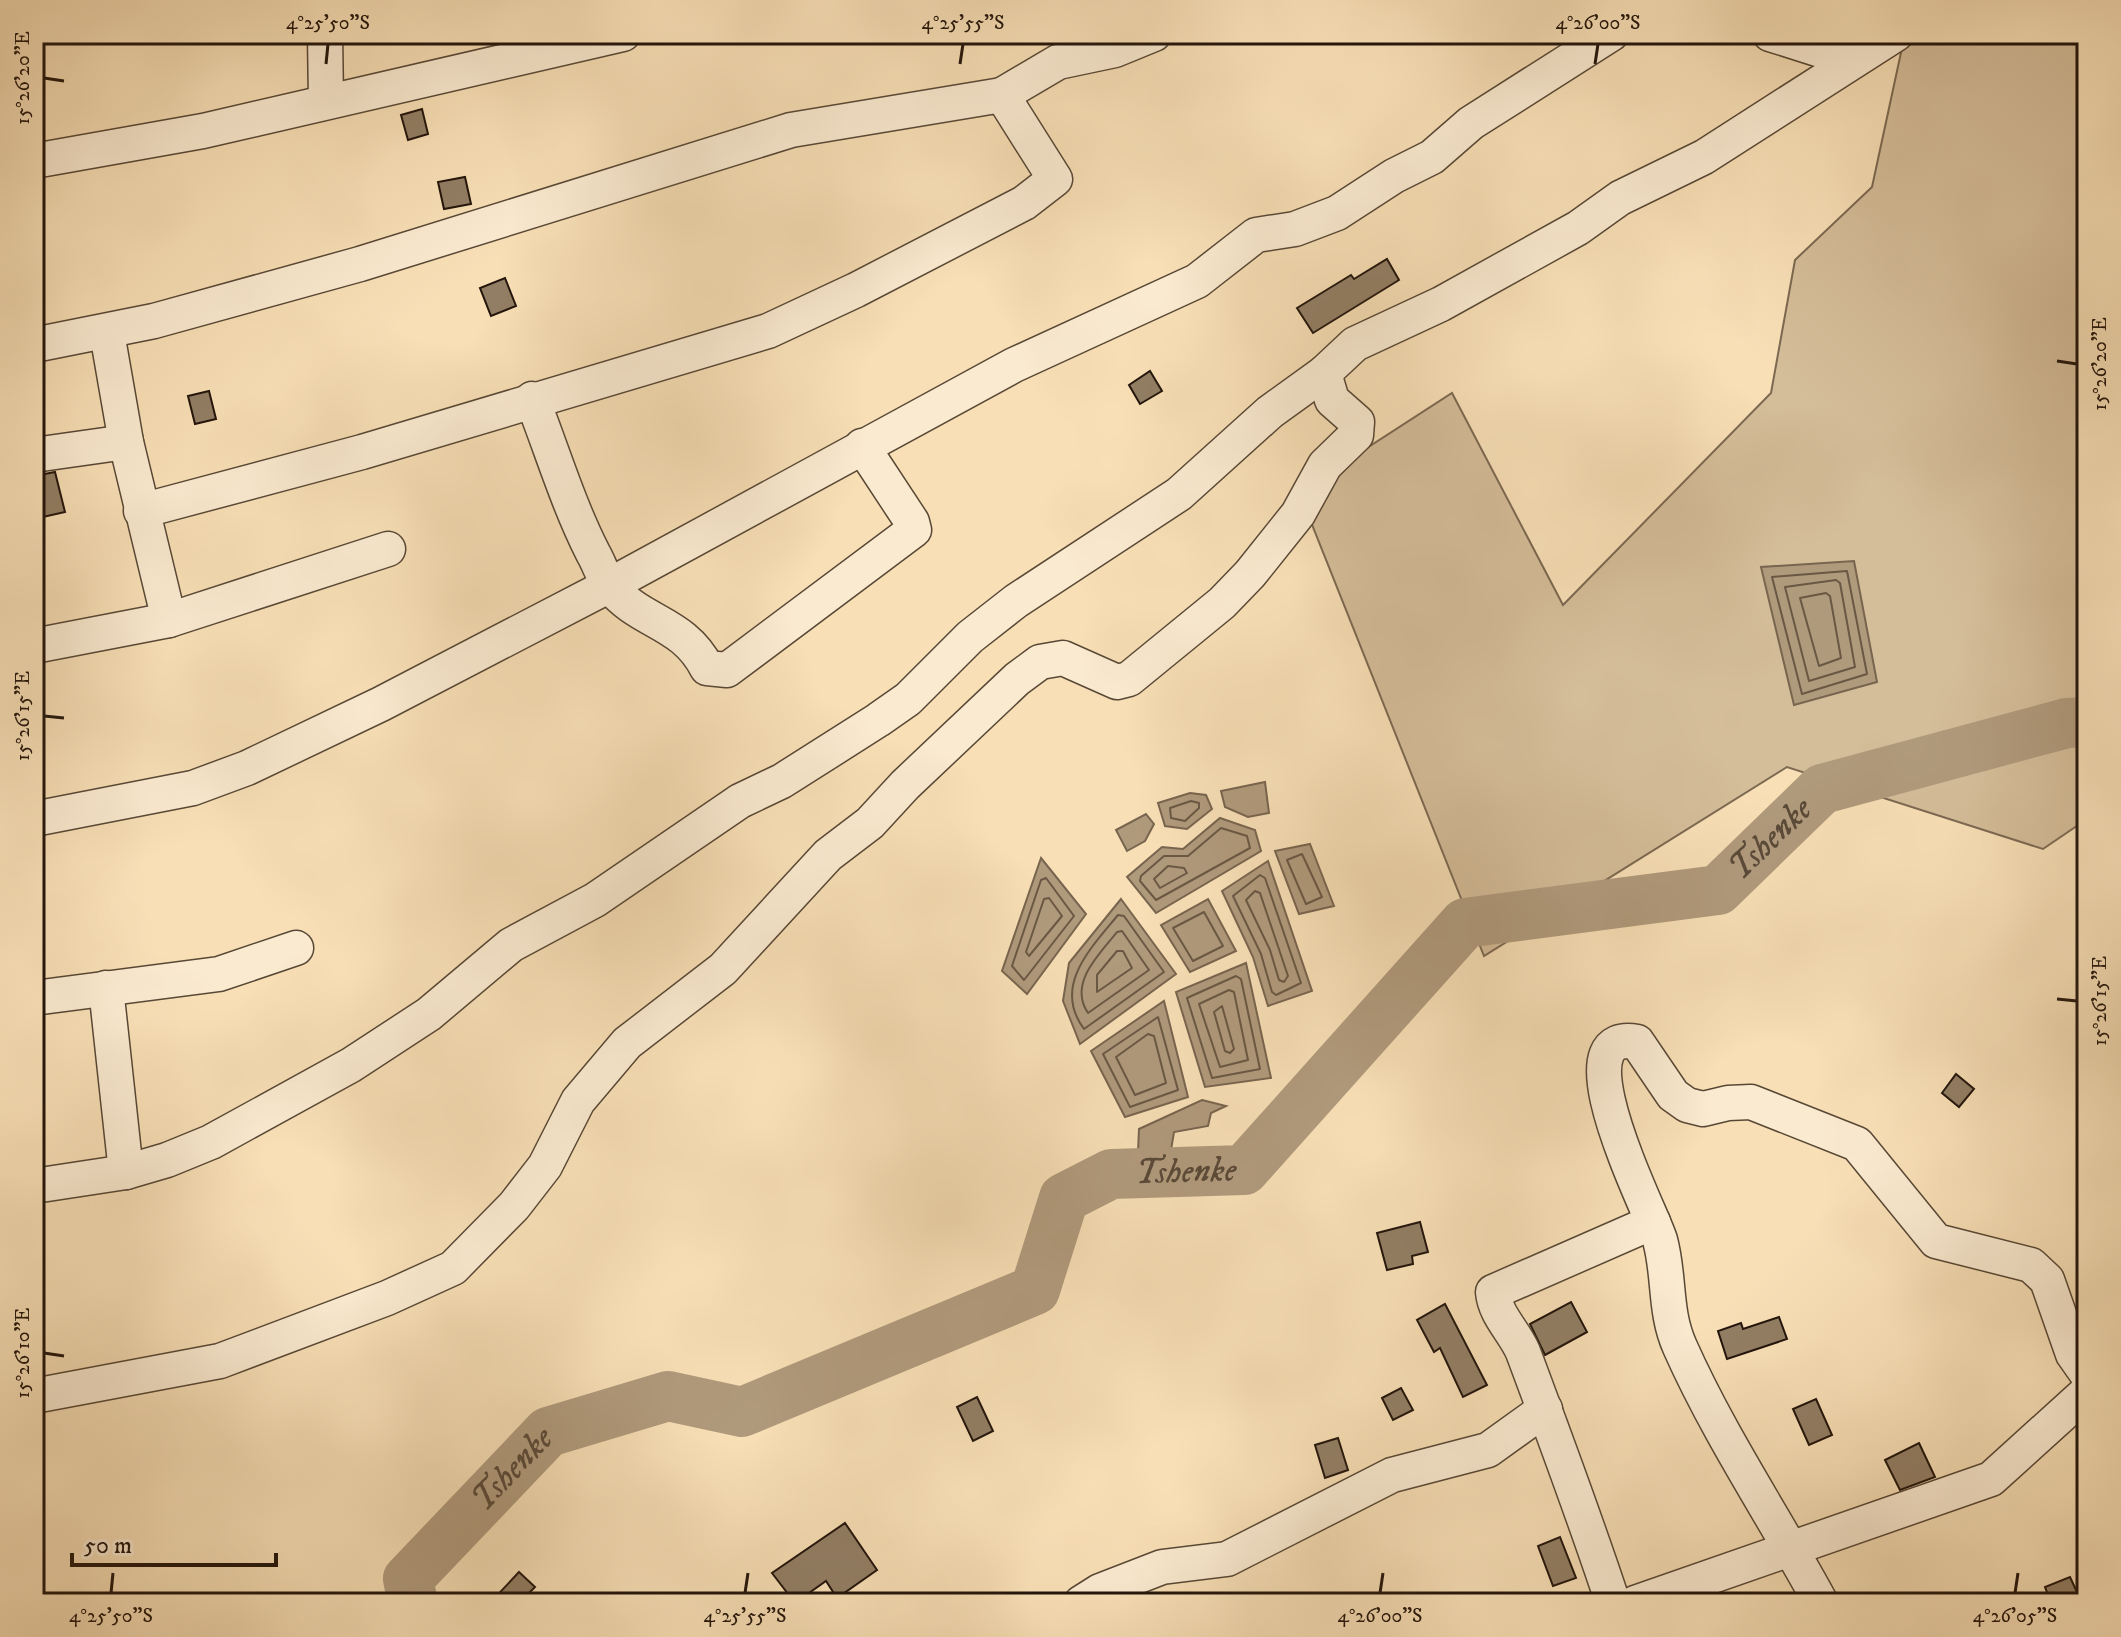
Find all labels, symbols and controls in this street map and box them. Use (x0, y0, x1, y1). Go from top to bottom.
text: 4°25'50"S (286, 11, 370, 36)
text: 4°25'55"S (922, 11, 1004, 36)
text: 4°26'00"S (1555, 11, 1641, 36)
text: 15°26'20"E (11, 31, 36, 125)
text: 15°26'20"E (2088, 317, 2113, 411)
text: 15°26'15"E (11, 671, 36, 761)
water label: Tshenke (1720, 788, 1822, 889)
text: 15°26'15"E (2088, 956, 2113, 1046)
water label: Tshenke (1135, 1149, 1238, 1194)
text: 15°26'10"E (11, 1307, 36, 1399)
water label: Tshenke (462, 1417, 563, 1520)
scale bar (72, 1517, 276, 1567)
text: 50 m (84, 1531, 132, 1561)
text: 4°25'50"S (69, 1604, 153, 1629)
text: 4°25'55"S (704, 1604, 786, 1629)
text: 4°26'00"S (1337, 1604, 1423, 1629)
text: 4°26'05"S (1973, 1604, 2057, 1629)

